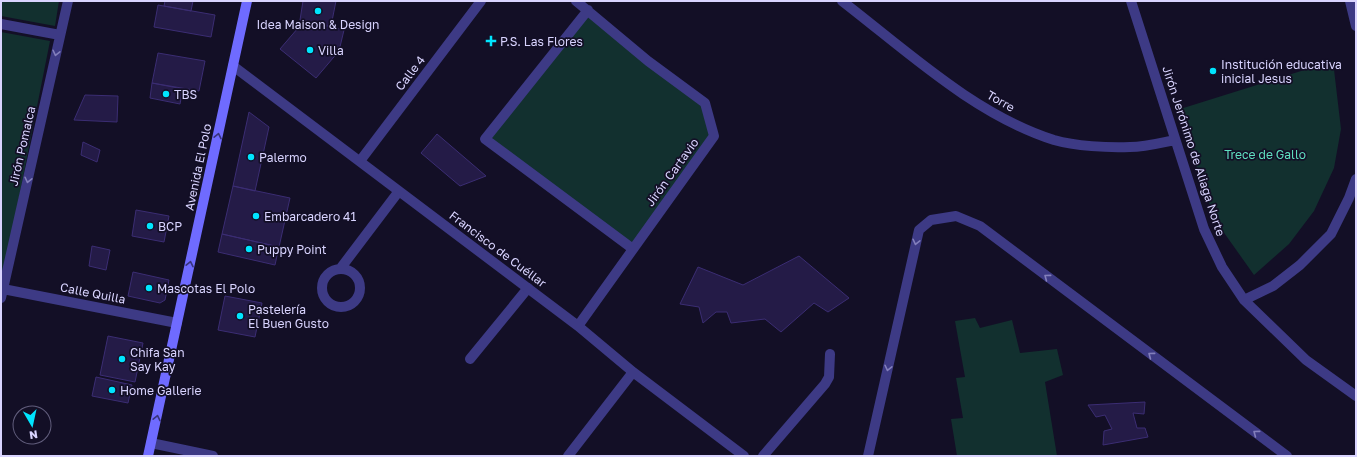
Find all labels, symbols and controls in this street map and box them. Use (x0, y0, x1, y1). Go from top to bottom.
marker: Idea Maison & Design (313, 6, 323, 16)
place label: Idea Maison & Design (257, 17, 379, 32)
place label: P.S. Las Flores (500, 34, 583, 49)
marker: P.S. Las Flores (485, 35, 497, 47)
place label: Villa (318, 43, 344, 58)
marker: Villa (305, 45, 315, 55)
one-way arrow (53, 50, 61, 56)
street label: Calle 4 (392, 53, 428, 93)
place label: Institución educativa inicial Jesus (1221, 57, 1342, 86)
street label: Jirón Jerónimo de Aliaga Norte (1159, 64, 1229, 238)
marker: Institución educativa inicial Jesus (1208, 66, 1218, 76)
place label: TBS (174, 87, 197, 102)
street label: Torre (984, 87, 1018, 115)
marker: TBS (161, 89, 171, 99)
street label: Jirón Pomalca (6, 105, 38, 187)
street label: Avenida El Polo (181, 122, 215, 212)
one-way arrow (213, 133, 221, 140)
street label: Jirón Cartavio (642, 135, 702, 209)
park label: Trece de Gallo (1224, 147, 1306, 162)
place label: Palermo (259, 150, 307, 165)
marker: Palermo (246, 152, 256, 162)
one-way arrow (24, 176, 32, 183)
street label: Francisco de Cuéllar (447, 208, 550, 291)
place label: Embarcadero 41 (264, 209, 356, 224)
marker: Embarcadero 41 (251, 211, 261, 221)
place label: BCP (158, 219, 182, 234)
marker: BCP (145, 221, 155, 231)
one-way arrow (913, 238, 921, 245)
place label: Puppy Point (257, 242, 327, 257)
marker: Puppy Point (244, 244, 254, 254)
one-way arrow (186, 260, 194, 267)
one-way arrow (1045, 275, 1052, 282)
street label: Calle Quilla (59, 279, 127, 307)
place label: Mascotas El Polo (157, 281, 255, 296)
marker: Mascotas El Polo (144, 283, 154, 293)
place label: Pastelería El Buen Gusto (248, 302, 329, 331)
marker: Pastelería El Buen Gusto (235, 311, 245, 321)
place label: Chifa San Say Kay (130, 345, 185, 374)
one-way arrow (1149, 353, 1156, 360)
marker: Chifa San Say Kay (117, 354, 127, 364)
one-way arrow (884, 365, 892, 371)
place label: Home Gallerie (120, 383, 202, 398)
marker: Home Gallerie (107, 385, 117, 395)
north arrow (12, 405, 52, 445)
one-way arrow (152, 415, 160, 421)
text: N (28, 428, 39, 442)
one-way arrow (1253, 430, 1260, 437)

